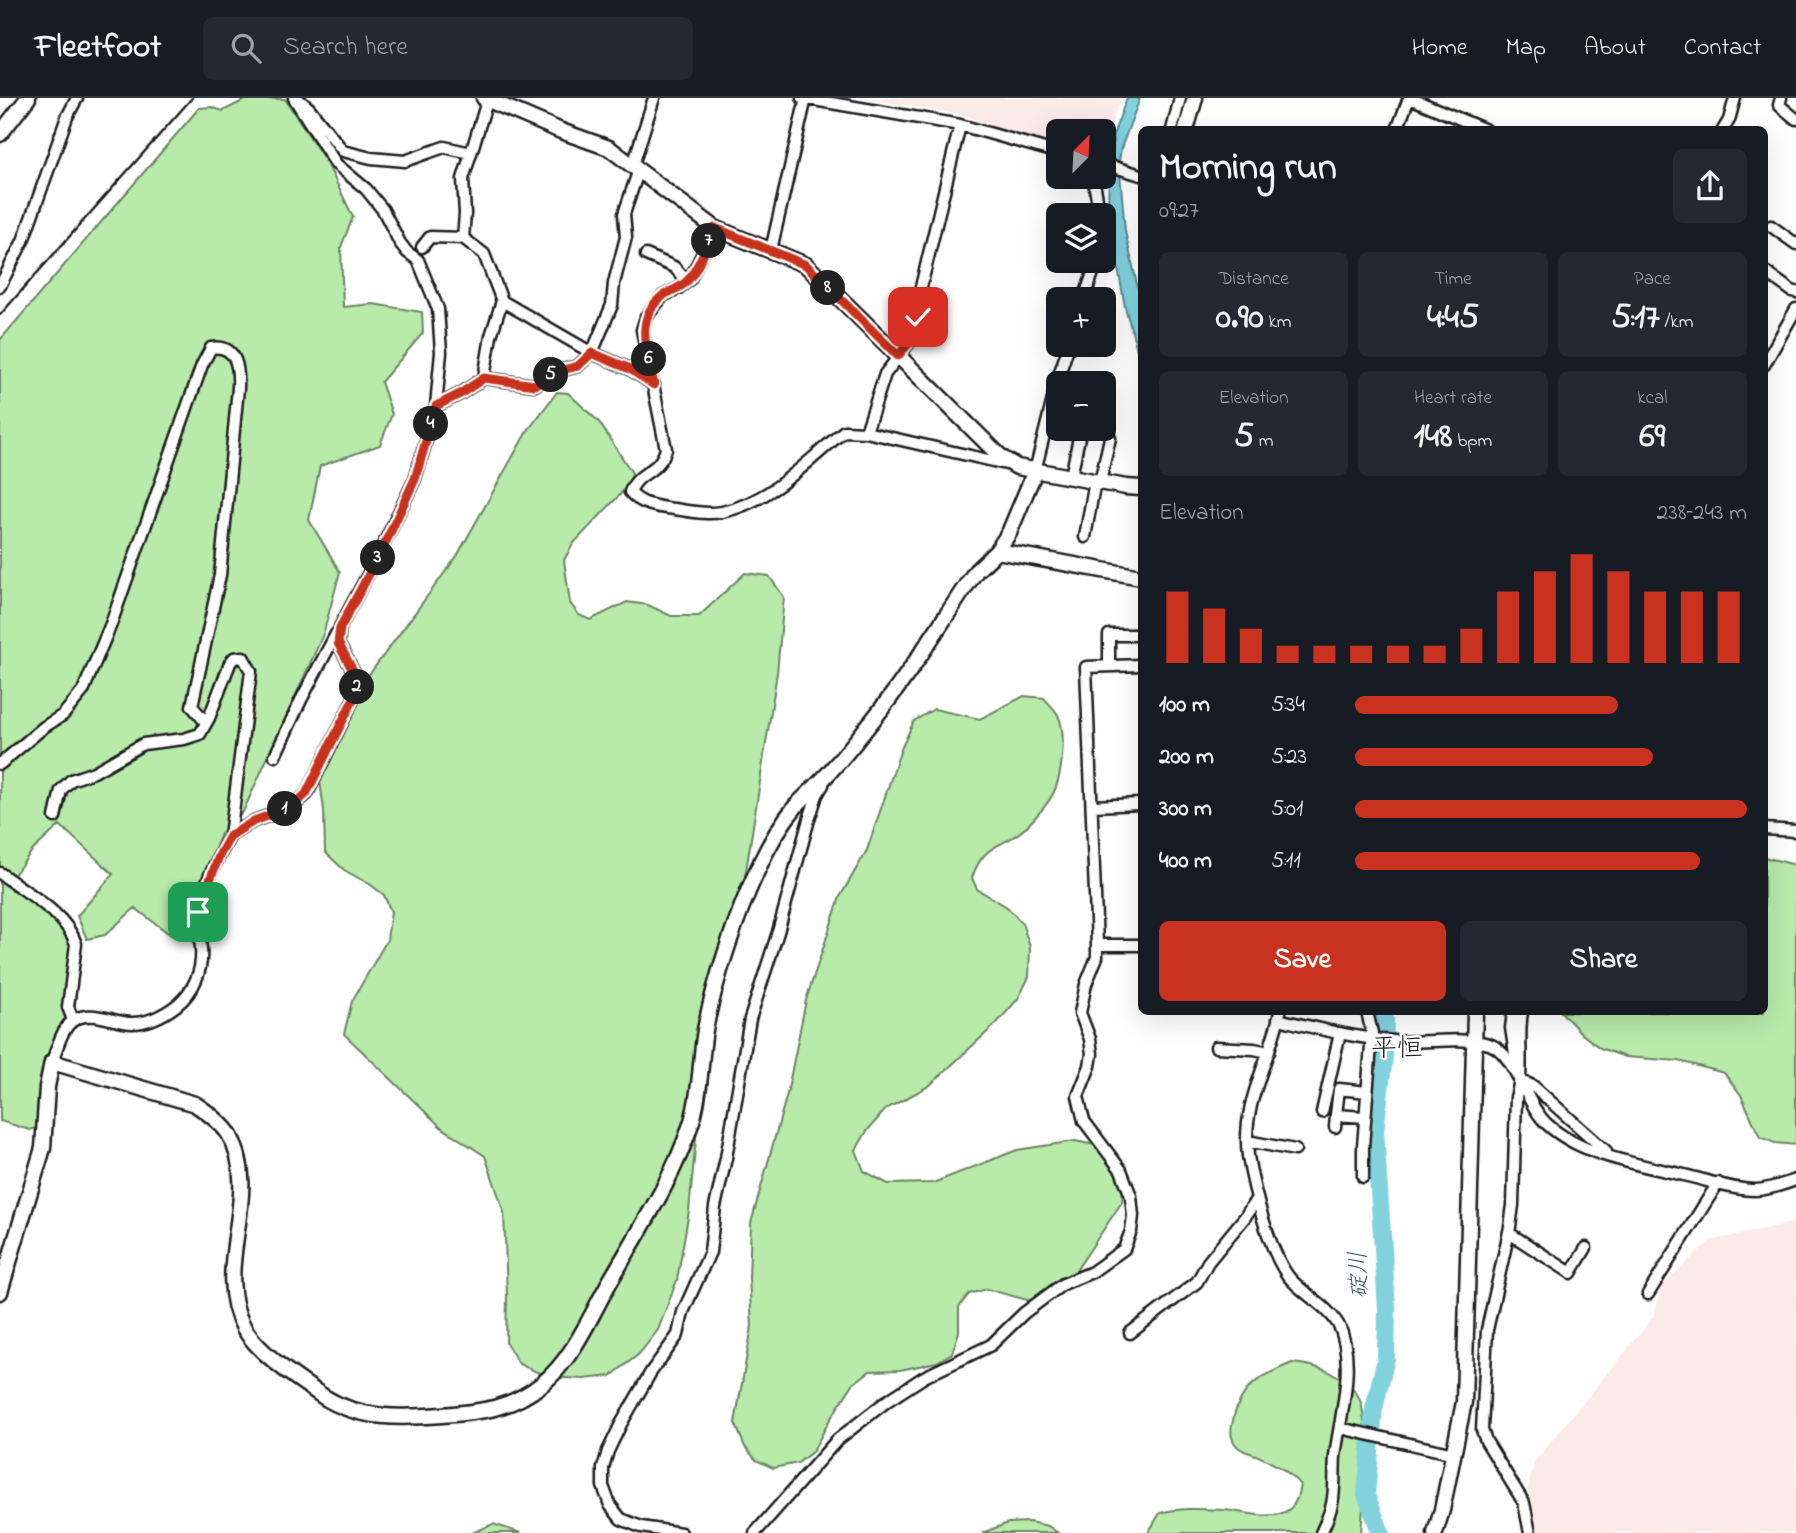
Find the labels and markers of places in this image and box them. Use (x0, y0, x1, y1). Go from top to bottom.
pin: 7 (692, 223, 726, 258)
pin: 8 (810, 270, 846, 306)
pin (888, 287, 948, 347)
pin: 6 (632, 342, 666, 376)
pin: 5 (534, 358, 568, 392)
pin: 4 (414, 406, 448, 442)
pin: 3 (360, 540, 396, 575)
pin: 2 (340, 670, 374, 704)
pin: 1 (268, 792, 302, 826)
pin (168, 882, 228, 942)

